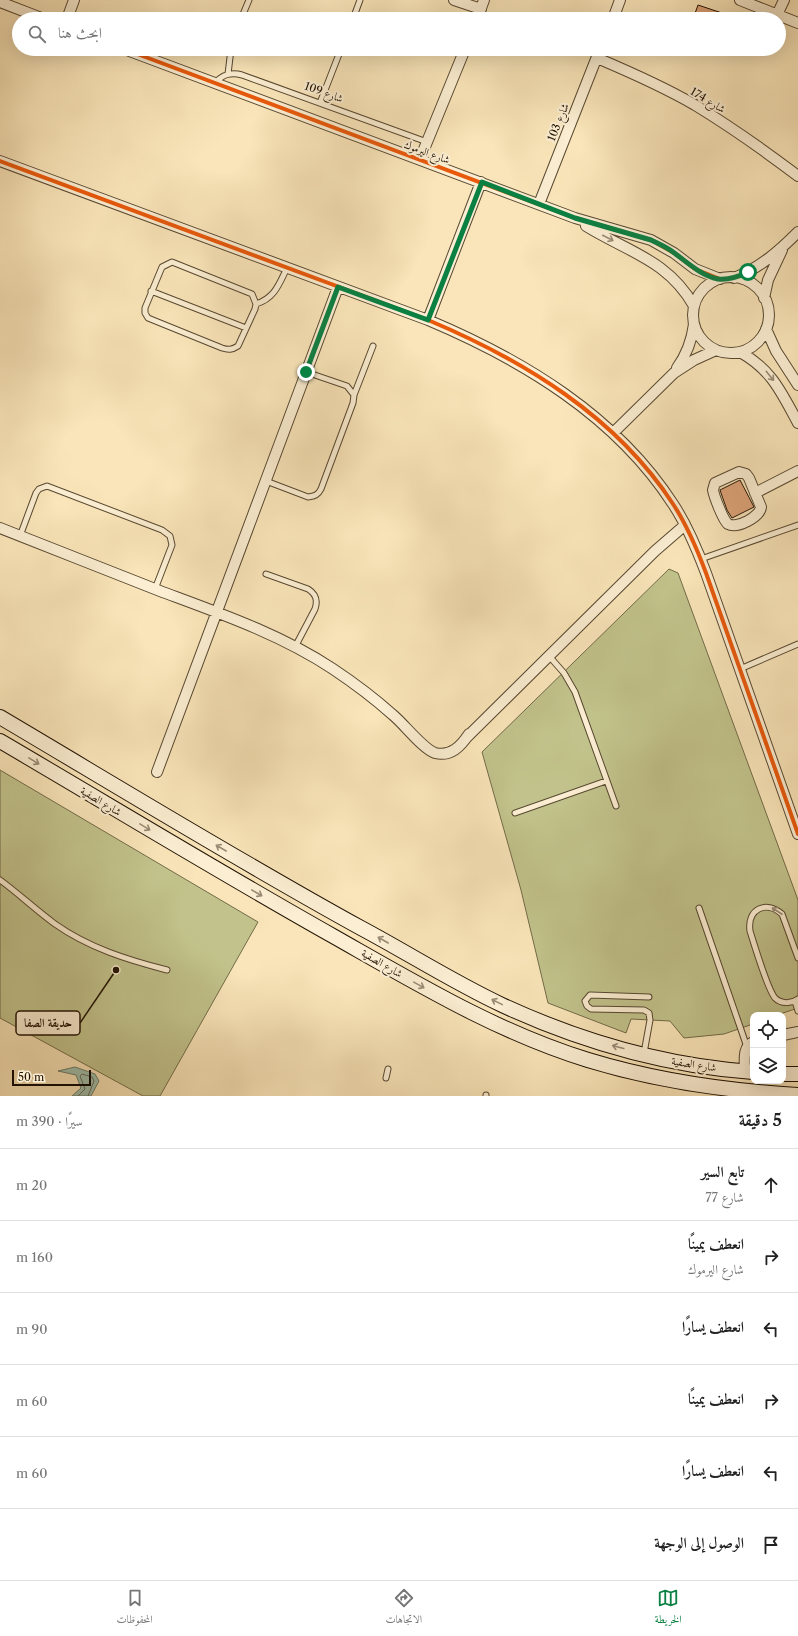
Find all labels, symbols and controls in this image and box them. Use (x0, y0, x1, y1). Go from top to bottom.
search box (12, 12, 786, 56)
icon: search (26, 23, 48, 45)
text: ابحث هنا (58, 23, 102, 42)
street label: شارع 109 (302, 79, 345, 108)
street label: شارع 174 (687, 84, 728, 118)
street label: شارع 103 (544, 101, 575, 144)
street label: شارع اليرموك (401, 137, 452, 170)
one-way arrow (602, 235, 614, 242)
route start (739, 263, 757, 281)
route end (297, 363, 315, 381)
one-way arrow (765, 371, 774, 381)
one-way arrow (28, 757, 40, 765)
street label: شارع الصفية (76, 783, 124, 821)
one-way arrow (139, 824, 151, 832)
one-way arrow (215, 844, 227, 852)
one-way arrow (251, 889, 263, 897)
one-way arrow (772, 907, 783, 915)
one-way arrow (377, 935, 389, 943)
street label: شارع الصفية (357, 946, 405, 983)
one-way arrow (413, 981, 425, 989)
one-way arrow (491, 998, 503, 1005)
callout: حديقة الصفا (16, 1011, 80, 1035)
map controls (750, 1012, 786, 1084)
button: locate (750, 1012, 786, 1048)
text: حديقة الصفا (24, 1015, 72, 1031)
one-way arrow (612, 1043, 625, 1051)
button: layers (750, 1048, 786, 1084)
street label: شارع الصفية (670, 1054, 717, 1077)
scale bar (12, 1068, 91, 1087)
text: 50 m (18, 1070, 44, 1084)
text: 5 دقيقة (739, 1110, 782, 1130)
text: سيرًا · 390 m (16, 1113, 83, 1129)
text: تابع السير (701, 1162, 744, 1181)
icon: ahead (760, 1174, 782, 1196)
text: 20 m (16, 1177, 47, 1193)
text: شارع 77 (705, 1189, 744, 1205)
text: انعطف يمينًا (688, 1234, 744, 1253)
icon: right (760, 1246, 782, 1268)
text: 160 m (16, 1249, 53, 1265)
text: شارع اليرموك (688, 1261, 744, 1277)
text: انعطف يسارًا (682, 1317, 744, 1336)
icon: left (760, 1318, 782, 1340)
text: 90 m (16, 1321, 47, 1337)
text: انعطف يمينًا (688, 1389, 744, 1408)
icon: right (760, 1390, 782, 1412)
text: 60 m (16, 1393, 47, 1409)
text: انعطف يسارًا (682, 1461, 744, 1480)
icon: left (760, 1462, 782, 1484)
text: 60 m (16, 1465, 47, 1481)
text: الوصول إلى الوجهة (654, 1533, 744, 1552)
icon: arrive (760, 1534, 782, 1556)
tab: المحفوظات (116, 1587, 153, 1630)
tab: الاتجاهات (385, 1587, 422, 1630)
tab: الخريطة (655, 1587, 682, 1630)

